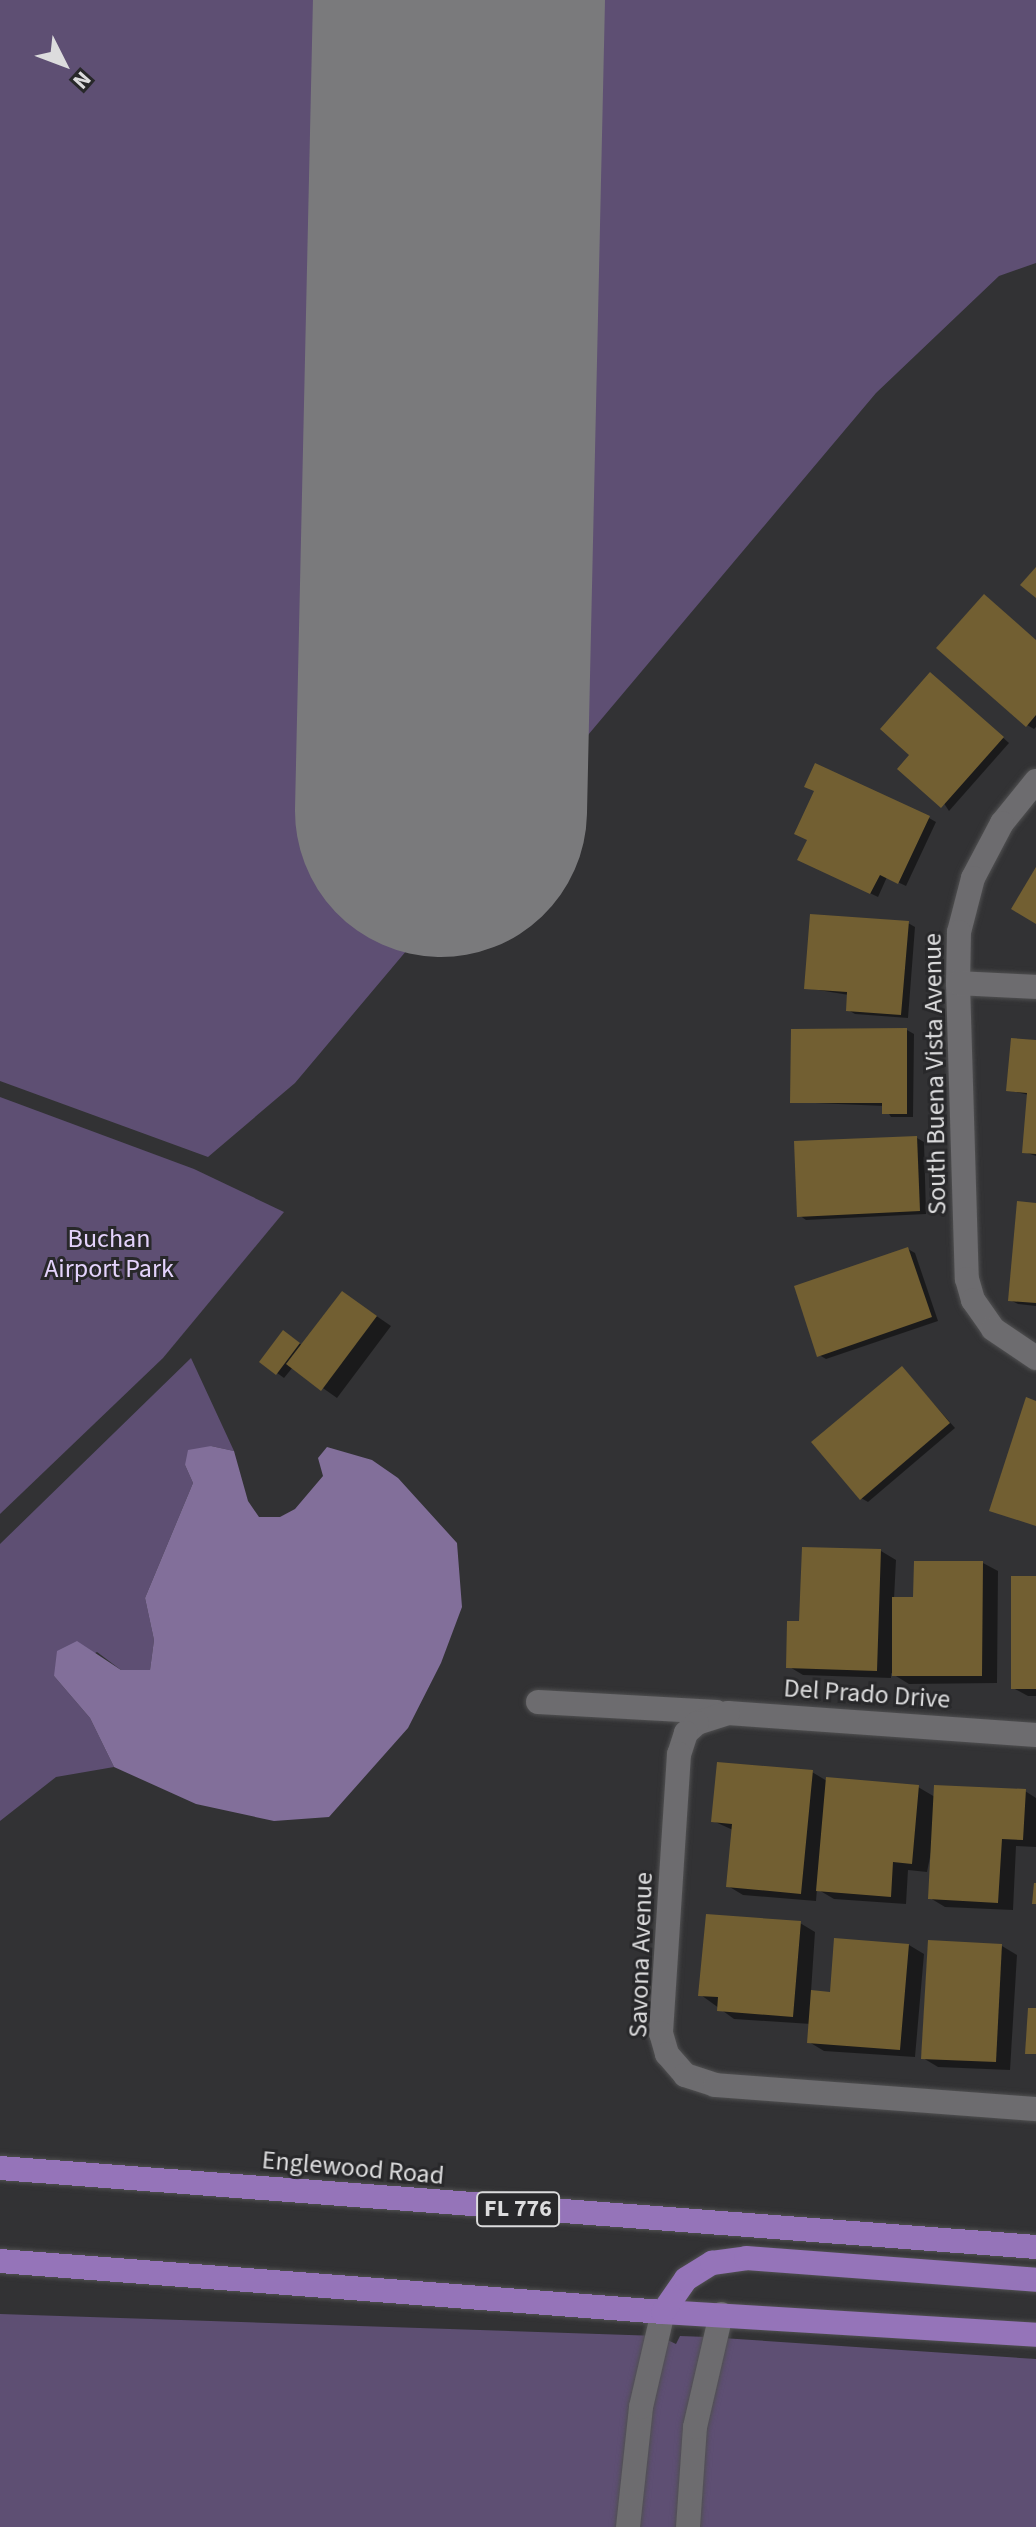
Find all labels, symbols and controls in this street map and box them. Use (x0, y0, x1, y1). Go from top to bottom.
north arrow (24, 24, 104, 104)
text: N (65, 64, 99, 96)
street label: South Buena Vista Avenue (917, 933, 953, 1215)
park label: Buchan Airport Park (44, 1223, 174, 1284)
street label: Del Prado Drive (783, 1673, 951, 1715)
street label: Savona Avenue (623, 1872, 659, 2038)
street label: Englewood Road (261, 2144, 445, 2192)
road number: FL 776 (476, 2189, 560, 2229)

